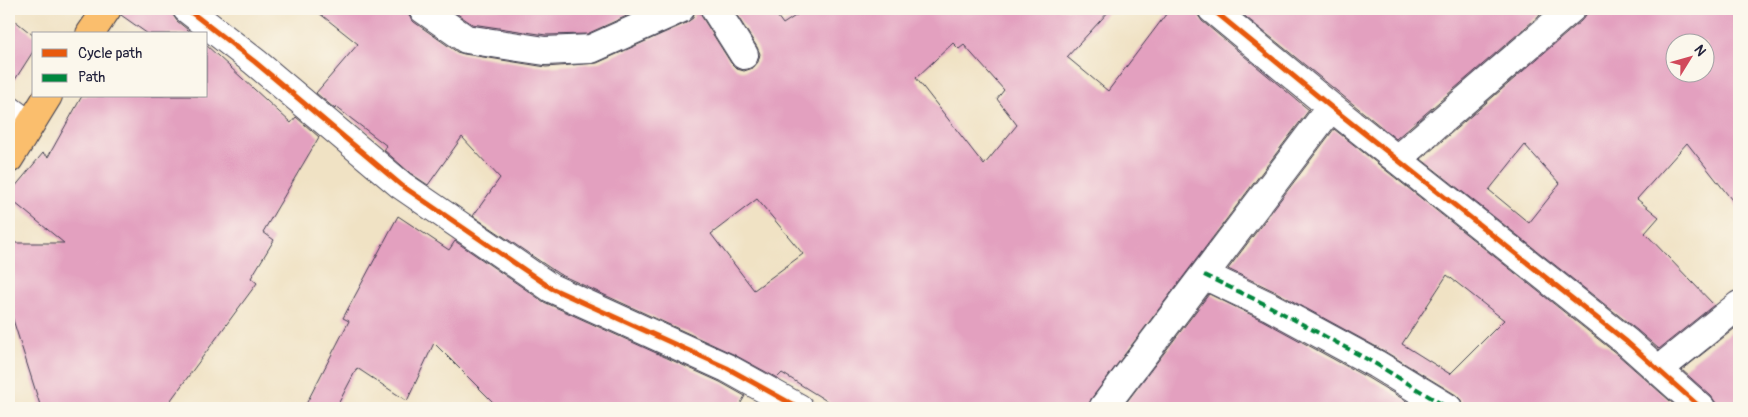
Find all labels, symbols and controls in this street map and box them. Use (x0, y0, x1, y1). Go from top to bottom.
legend (32, 32, 208, 98)
north arrow (1666, 32, 1716, 82)
text: N (1690, 42, 1710, 59)
text: Cycle path (78, 44, 142, 63)
text: Path (78, 68, 105, 87)

